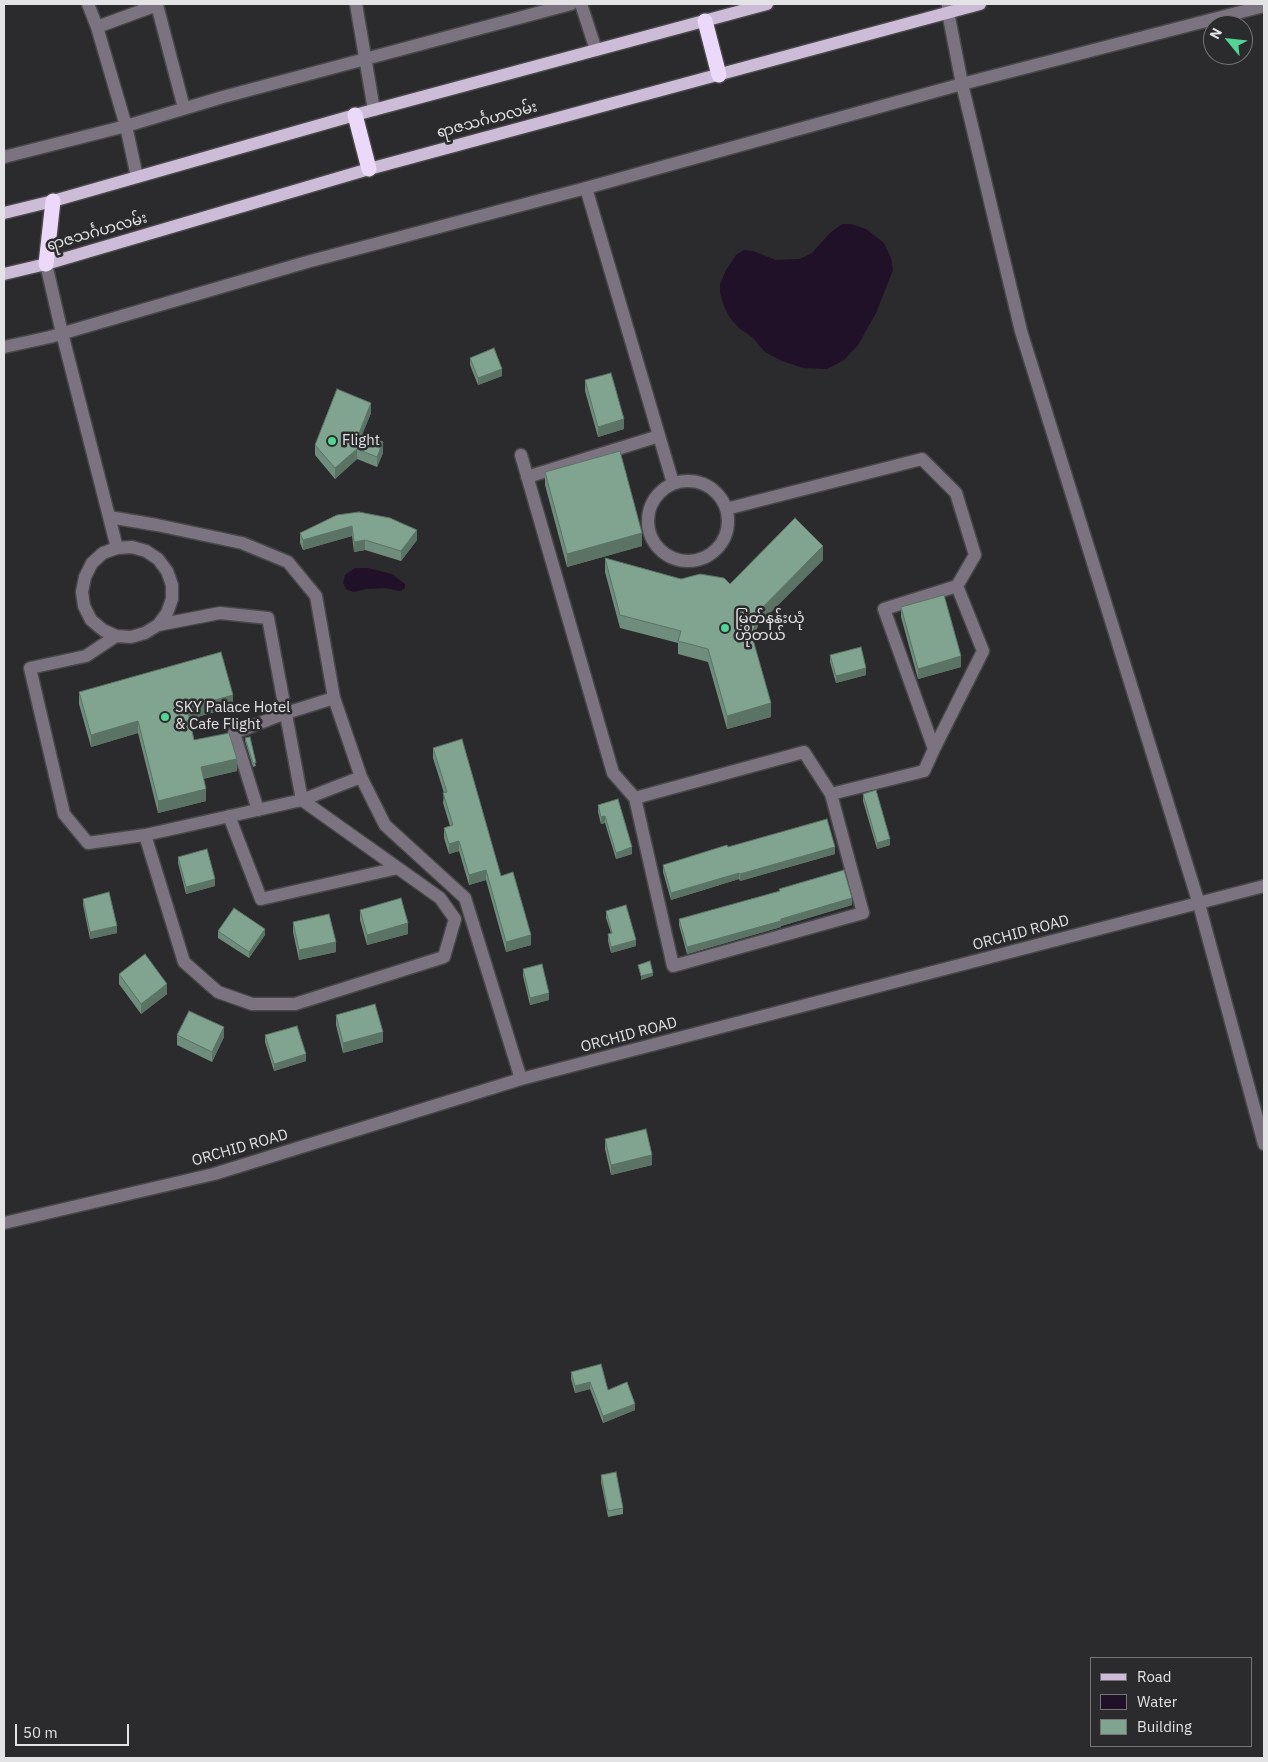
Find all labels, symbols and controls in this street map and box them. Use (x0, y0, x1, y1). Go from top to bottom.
north arrow (1203, 15, 1253, 65)
text: N (1205, 25, 1226, 42)
street label: ရာဇသင်္ဂဟလမ်း (435, 98, 539, 142)
street label: ရာဇသင်္ဂဟလမ်း (45, 209, 149, 255)
place label: Flight (342, 432, 380, 450)
marker: Flight (326, 435, 338, 447)
place label: မြတ်နန်းယုံ ဟိုတယ် (735, 610, 805, 645)
marker: မြတ်နန်းယုံ ဟိုတယ် (719, 622, 731, 634)
place label: SKY Palace Hotel & Cafe Flight (175, 699, 290, 734)
marker: SKY Palace Hotel & Cafe Flight (159, 711, 171, 723)
street label: ORCHID ROAD (971, 911, 1071, 955)
street label: ORCHID ROAD (579, 1013, 679, 1057)
street label: ORCHID ROAD (190, 1126, 290, 1170)
legend (1090, 1657, 1253, 1747)
text: Road (1137, 1667, 1172, 1686)
text: Water (1137, 1692, 1177, 1711)
scale bar (18, 1714, 131, 1746)
text: Building (1137, 1717, 1192, 1736)
text: 50 m (23, 1723, 58, 1742)

